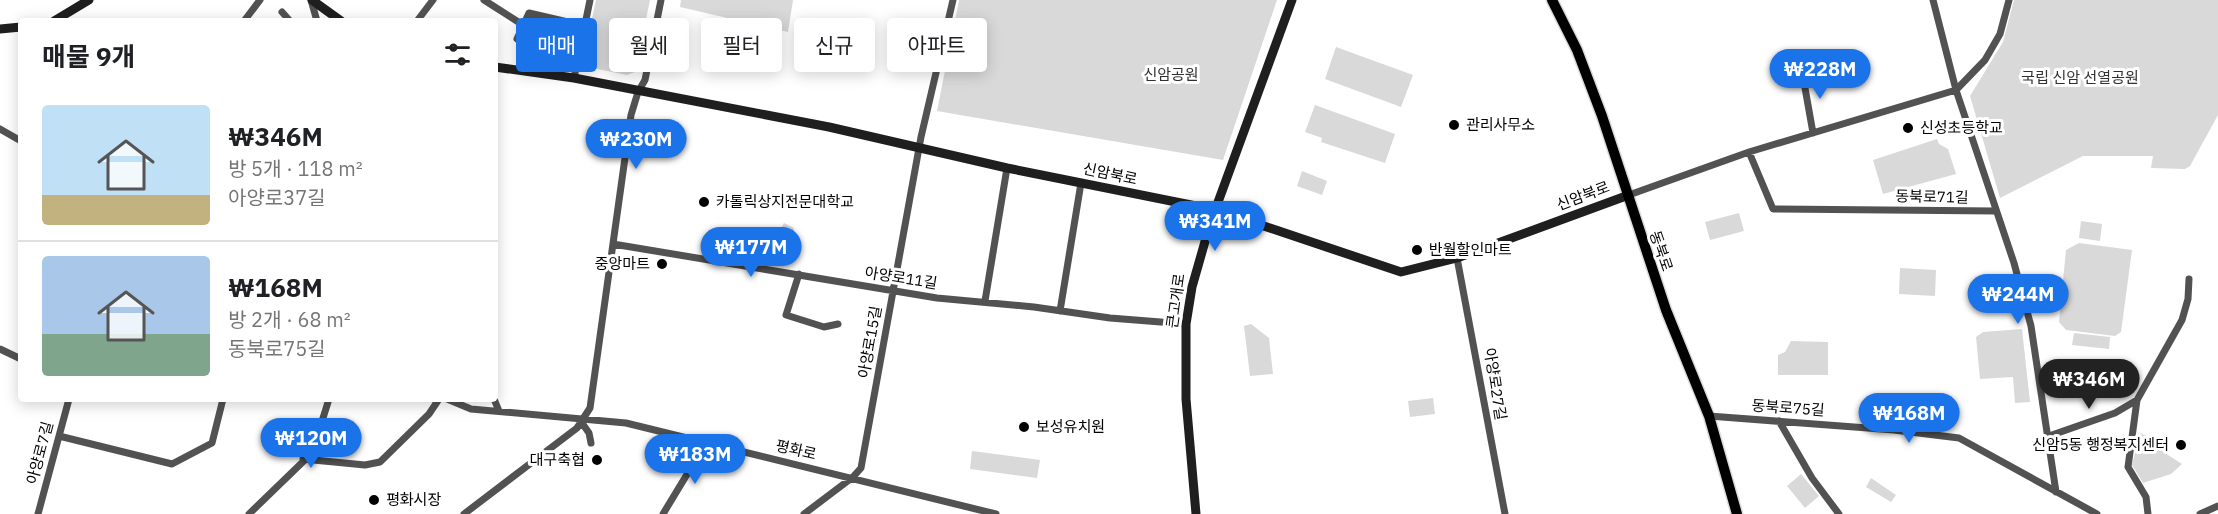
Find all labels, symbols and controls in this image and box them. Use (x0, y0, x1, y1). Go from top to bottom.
chip: 매매 (516, 18, 597, 72)
chip: 월세 (609, 18, 689, 72)
chip: 필터 (701, 18, 782, 72)
chip: 신규 (794, 18, 875, 72)
chip: 아파트 (887, 18, 987, 72)
icon: filters (441, 38, 474, 71)
text: 매물 9개 (42, 39, 136, 73)
pin: ₩228M (1778, 49, 1862, 100)
text: ₩228M (1784, 55, 1856, 82)
park label: 신암공원 (1143, 65, 1199, 84)
park label: 국립 신암 선열공원 (2021, 68, 2139, 87)
place label: 관리사무소 (1466, 115, 1535, 134)
marker: 관리사무소 (1447, 118, 1461, 132)
place label: 신성초등학교 (1920, 118, 2003, 137)
text: ₩346M (228, 119, 323, 153)
pin: ₩230M (594, 119, 678, 170)
marker: 신성초등학교 (1901, 121, 1915, 135)
text: ₩230M (600, 125, 672, 152)
icon: home (90, 129, 162, 201)
text: 방 5개 · 118 m² (228, 155, 363, 182)
street label: 신암북로 (1081, 158, 1139, 189)
street label: 신암북로 (1554, 177, 1612, 214)
text: 아양로37길 (228, 184, 326, 211)
street label: 동북로71길 (1895, 186, 1969, 207)
place label: 카톨릭상지전문대학교 (716, 192, 854, 211)
marker: 카톨릭상지전문대학교 (697, 195, 711, 209)
pin: ₩341M (1173, 201, 1257, 252)
text: ₩341M (1179, 207, 1251, 234)
pin: ₩177M (709, 227, 793, 278)
street label: 동북로 (1646, 228, 1677, 274)
text: ₩177M (715, 233, 787, 260)
place label: 반월할인마트 (1429, 240, 1512, 259)
marker: 반월할인마트 (1410, 243, 1424, 257)
place label: 중앙마트 (595, 254, 650, 273)
marker: 중앙마트 (655, 257, 669, 271)
street label: 아양로11길 (863, 262, 939, 293)
text: ₩168M (228, 270, 323, 304)
street label: 큰고개로 (1162, 272, 1189, 330)
pin: ₩244M (1976, 274, 2060, 325)
icon: home (90, 280, 162, 352)
text: ₩244M (1982, 280, 2054, 307)
street label: 아양로15길 (854, 304, 885, 380)
text: 방 2개 · 68 m² (228, 306, 351, 333)
text: 동북로75길 (228, 335, 326, 362)
street label: 아양로27길 (1480, 346, 1511, 422)
pin: ₩346M (2047, 359, 2131, 410)
text: ₩346M (2053, 365, 2125, 392)
pin: ₩168M (1867, 393, 1951, 444)
street label: 동북로75길 (1751, 395, 1825, 420)
text: ₩168M (1873, 399, 1945, 426)
place label: 보성유치원 (1036, 417, 1105, 436)
pin: ₩120M (269, 418, 353, 469)
street label: 아양로7길 (22, 419, 57, 486)
marker: 보성유치원 (1017, 420, 1031, 434)
text: ₩120M (275, 424, 347, 451)
pin: ₩183M (653, 434, 737, 485)
place label: 신암5동 행정복지센터 (2032, 435, 2169, 454)
street label: 평화로 (774, 436, 818, 463)
marker: 신암5동 행정복지센터 (2174, 438, 2188, 452)
text: ₩183M (659, 440, 731, 467)
place label: 대구축협 (530, 450, 585, 469)
marker: 대구축협 (590, 453, 604, 467)
place label: 평화시장 (386, 490, 441, 509)
marker: 평화시장 (367, 493, 381, 507)

